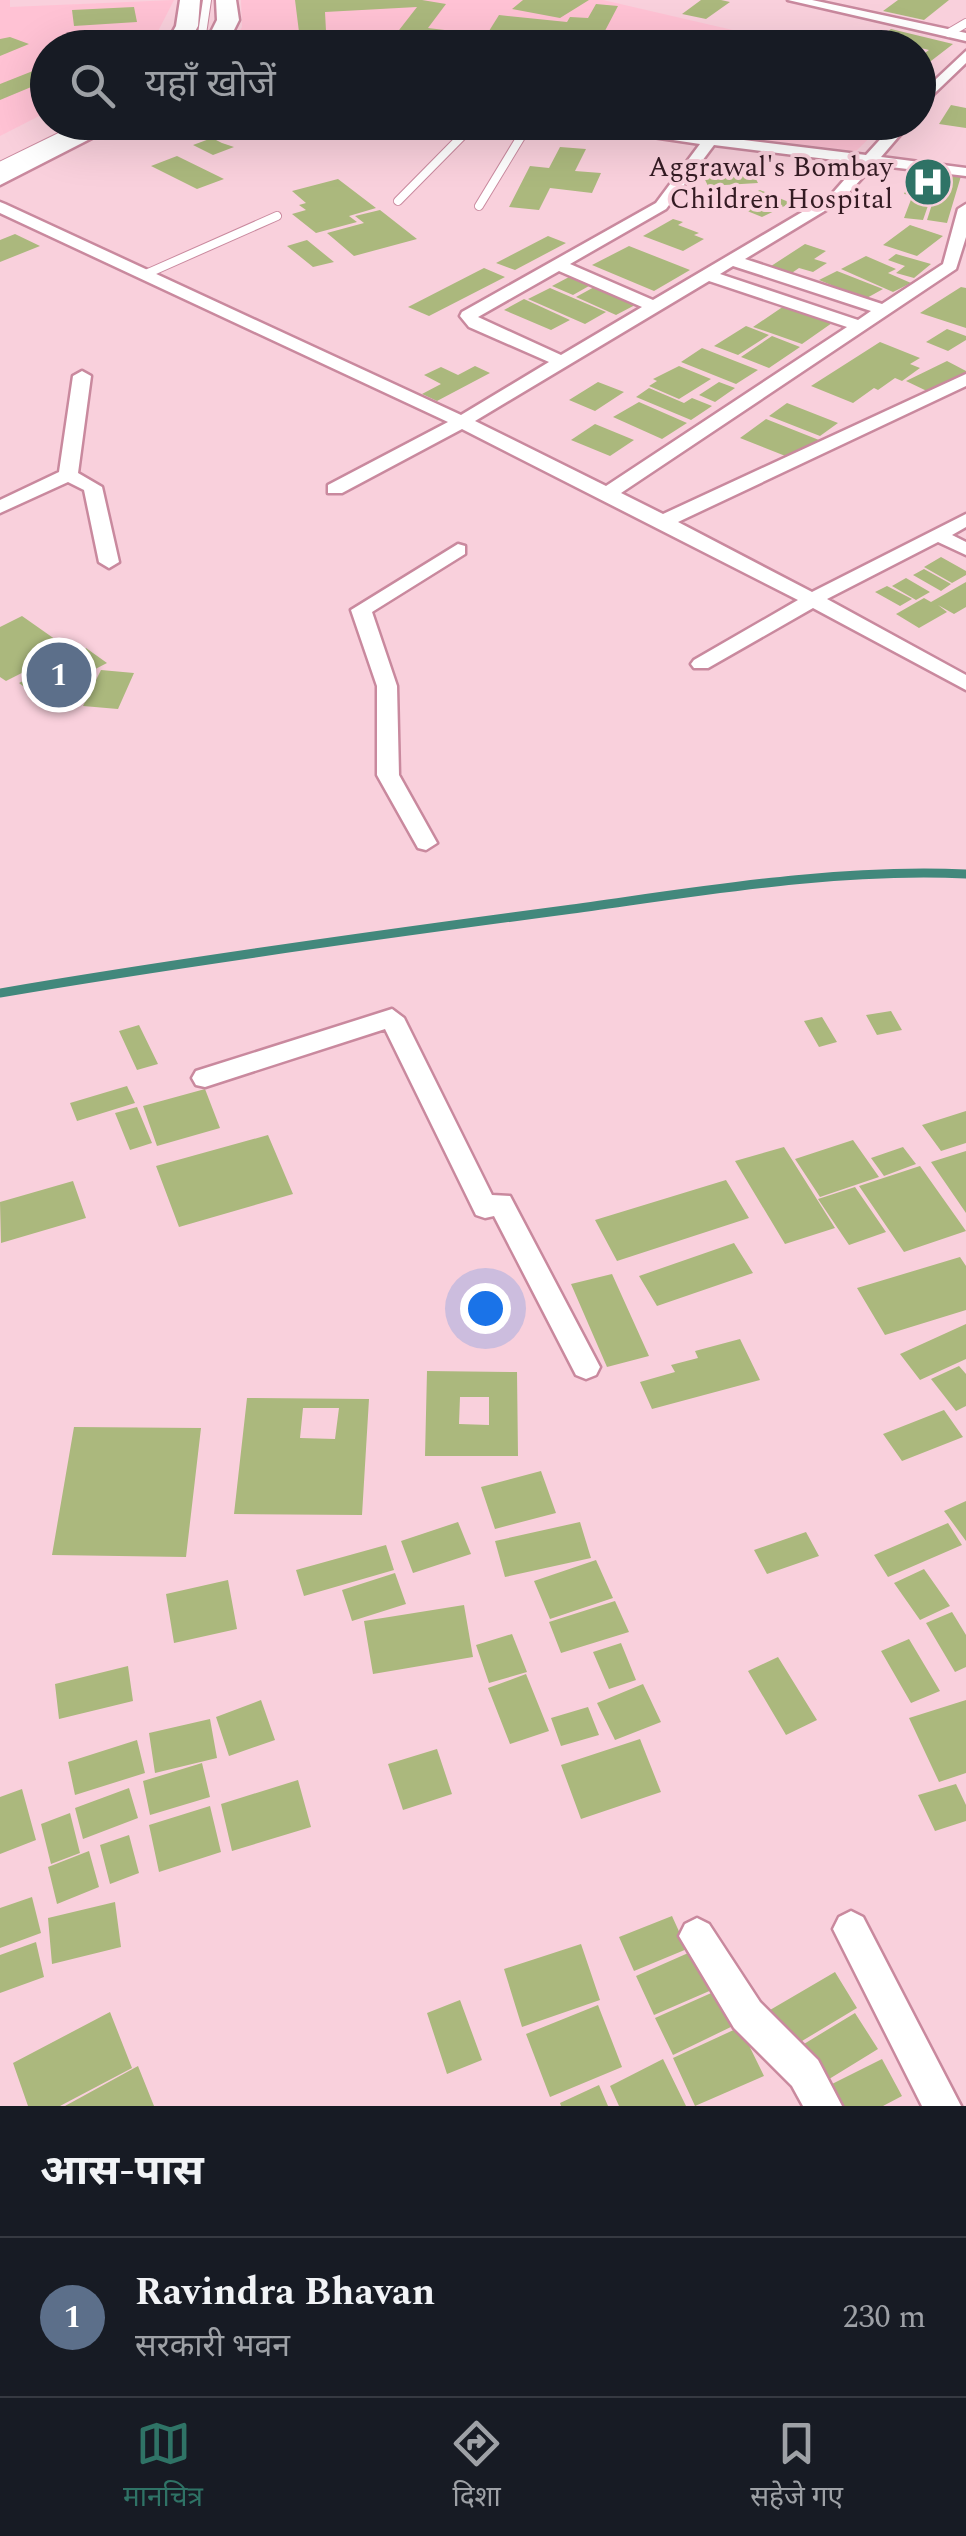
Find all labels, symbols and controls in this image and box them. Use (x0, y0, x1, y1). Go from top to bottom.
search box (30, 30, 936, 140)
text: यहाँ खोजें (145, 56, 276, 114)
icon: search (65, 58, 120, 113)
place label: Aggrawal's Bombay Children Hospital (648, 146, 895, 221)
hospital icon: Aggrawal's Bombay Children Hospital (902, 156, 954, 208)
pin: 1 (27, 638, 92, 712)
your location (460, 1283, 511, 1334)
text: आस-पास (40, 2140, 204, 2203)
text: Ravindra Bhavan (135, 2264, 435, 2322)
text: 1 (64, 2293, 81, 2342)
text: 230 m (842, 2293, 926, 2342)
text: सरकारी भवन (135, 2322, 290, 2371)
tab: मानचित्र (123, 2416, 203, 2519)
tab: दिशा (449, 2416, 504, 2519)
tab: सहेजे गए (750, 2416, 843, 2519)

